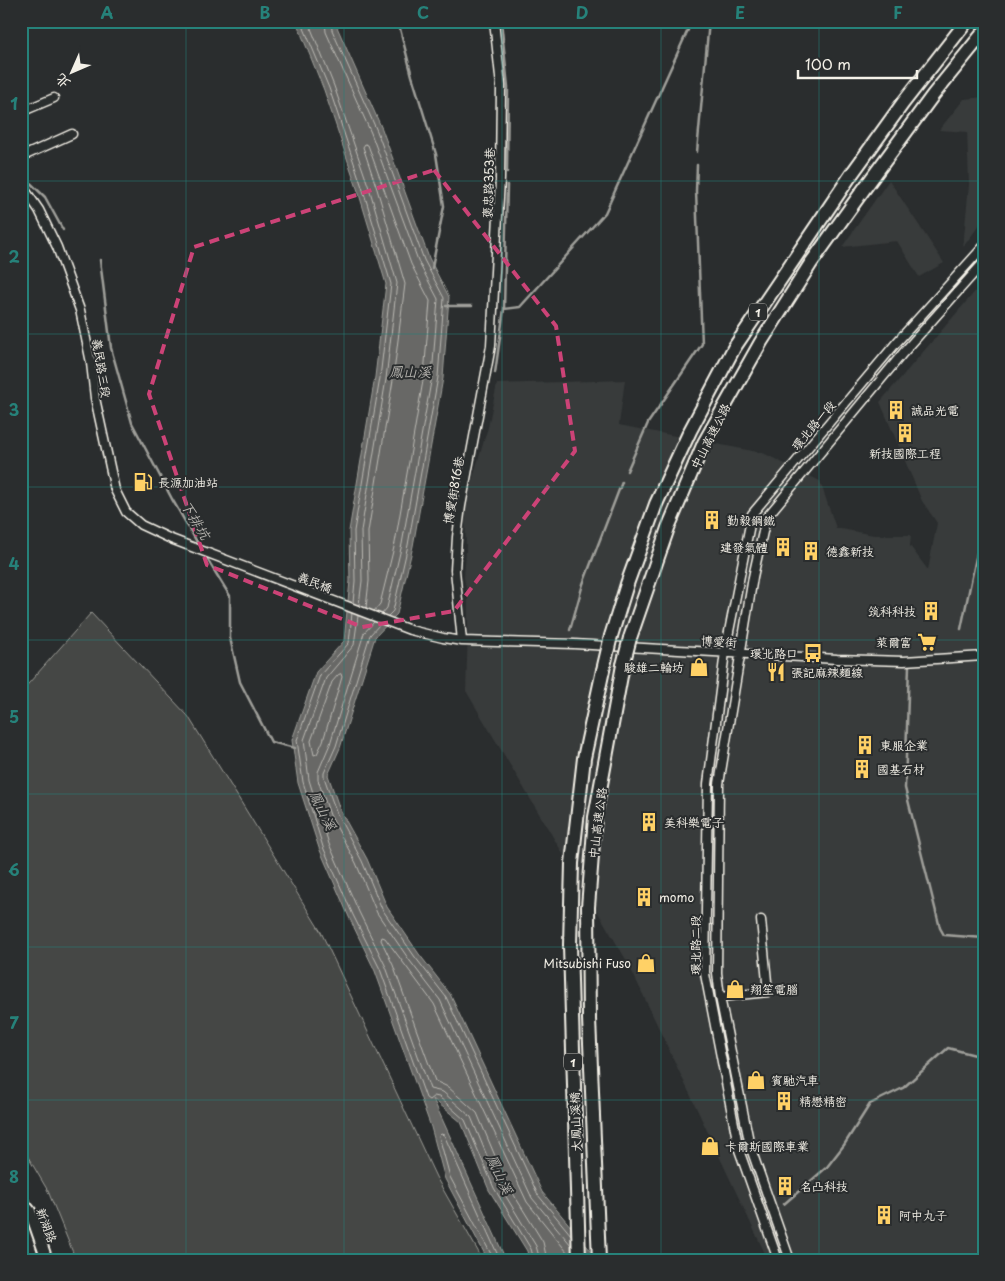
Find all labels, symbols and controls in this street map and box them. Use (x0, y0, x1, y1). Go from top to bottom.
text: A (101, 0, 114, 24)
text: B (260, 0, 271, 24)
text: C (417, 0, 429, 24)
text: D (576, 0, 588, 24)
text: E (735, 0, 745, 24)
text: F (893, 0, 903, 24)
north arrow (48, 48, 98, 98)
scale bar (798, 48, 916, 80)
text: 100 m (805, 52, 851, 75)
text: 北 (50, 69, 75, 94)
text: 1 (10, 91, 18, 115)
street label: 褒忠路353巷 (478, 147, 498, 219)
text: 2 (8, 244, 20, 268)
road number: 1 (749, 304, 767, 320)
street label: 義民路三段 (88, 337, 116, 399)
water label: 鳳山溪 (388, 361, 432, 382)
street label: 環北路一段 (787, 396, 839, 454)
text: 3 (9, 397, 19, 421)
building icon: 誠品光電 (885, 399, 907, 421)
street label: 中山高速公路 (686, 400, 734, 472)
place label: 誠品光電 (911, 401, 959, 419)
building icon: 新技國際工程 (894, 422, 916, 444)
place label: 新技國際工程 (869, 444, 941, 462)
street label: 博愛街816巷 (438, 455, 468, 525)
fuel station icon: 長源加油站 (132, 471, 154, 493)
place label: 長源加油站 (158, 473, 218, 491)
water label: 下排坑 (176, 497, 217, 545)
building icon: 勤毅鋼鐵 (701, 509, 723, 531)
place label: 勤毅鋼鐵 (727, 511, 775, 529)
building icon: 建發氣體 (772, 536, 794, 558)
place label: 建發氣體 (720, 538, 768, 556)
building icon: 德鑫新技 (800, 540, 822, 562)
place label: 德鑫新技 (826, 542, 874, 560)
text: 4 (9, 551, 20, 575)
street label: 義民橋 (295, 567, 335, 597)
building icon: 筑科科技 (920, 600, 942, 622)
place label: 筑科科技 (868, 602, 916, 620)
street label: 博愛街 (701, 631, 737, 651)
supermarket icon: 萊爾富 (916, 631, 938, 653)
place label: 萊爾富 (876, 633, 912, 651)
bus stop icon: 環北路口 (802, 642, 824, 664)
place label: 環北路口 (750, 644, 798, 662)
shop icon: 駿雄二輪坊 (688, 656, 710, 678)
place label: 駿雄二輪坊 (624, 658, 684, 676)
restaurant icon: 張記麻辣麵線 (765, 661, 787, 683)
place label: 張記麻辣麵線 (791, 663, 863, 681)
text: 5 (9, 704, 19, 728)
building icon: 東服企業 (854, 734, 876, 756)
place label: 東服企業 (880, 736, 928, 754)
building icon: 國基石材 (851, 758, 873, 780)
place label: 國基石材 (877, 760, 925, 778)
water label: 鳳山溪 (304, 786, 342, 834)
street label: 中山高速公路 (584, 786, 610, 860)
building icon: 美科樂電子 (638, 811, 660, 833)
place label: 美科樂電子 (664, 813, 724, 831)
text: 6 (8, 857, 20, 881)
building icon: momo (633, 886, 655, 908)
place label: momo (659, 888, 694, 906)
street label: 環北路二段 (686, 915, 704, 975)
shop icon: Mitsubishi Fuso (635, 952, 657, 974)
place label: Mitsubishi Fuso (544, 954, 631, 972)
shop icon: 翔笙電腦 (724, 978, 746, 1000)
place label: 翔笙電腦 (750, 980, 798, 998)
text: 7 (9, 1010, 19, 1034)
road number: 1 (564, 1054, 582, 1070)
shop icon: 賓馳汽車 (745, 1069, 767, 1091)
place label: 賓馳汽車 (771, 1071, 819, 1089)
building icon: 精懋精密 (773, 1090, 795, 1112)
street label: 大鳳山溪橋 (565, 1092, 585, 1152)
place label: 精懋精密 (799, 1092, 847, 1110)
shop icon: 卡爾斯國際車業 (699, 1135, 721, 1157)
place label: 卡爾斯國際車業 (725, 1137, 809, 1155)
water label: 鳳山溪 (481, 1150, 519, 1198)
text: 8 (9, 1164, 19, 1188)
building icon: 名凸科技 (774, 1175, 796, 1197)
place label: 名凸科技 (800, 1177, 848, 1195)
building icon: 阿中丸子 (873, 1204, 895, 1226)
street label: 新湖路 (32, 1205, 62, 1245)
place label: 阿中丸子 (899, 1206, 947, 1224)

